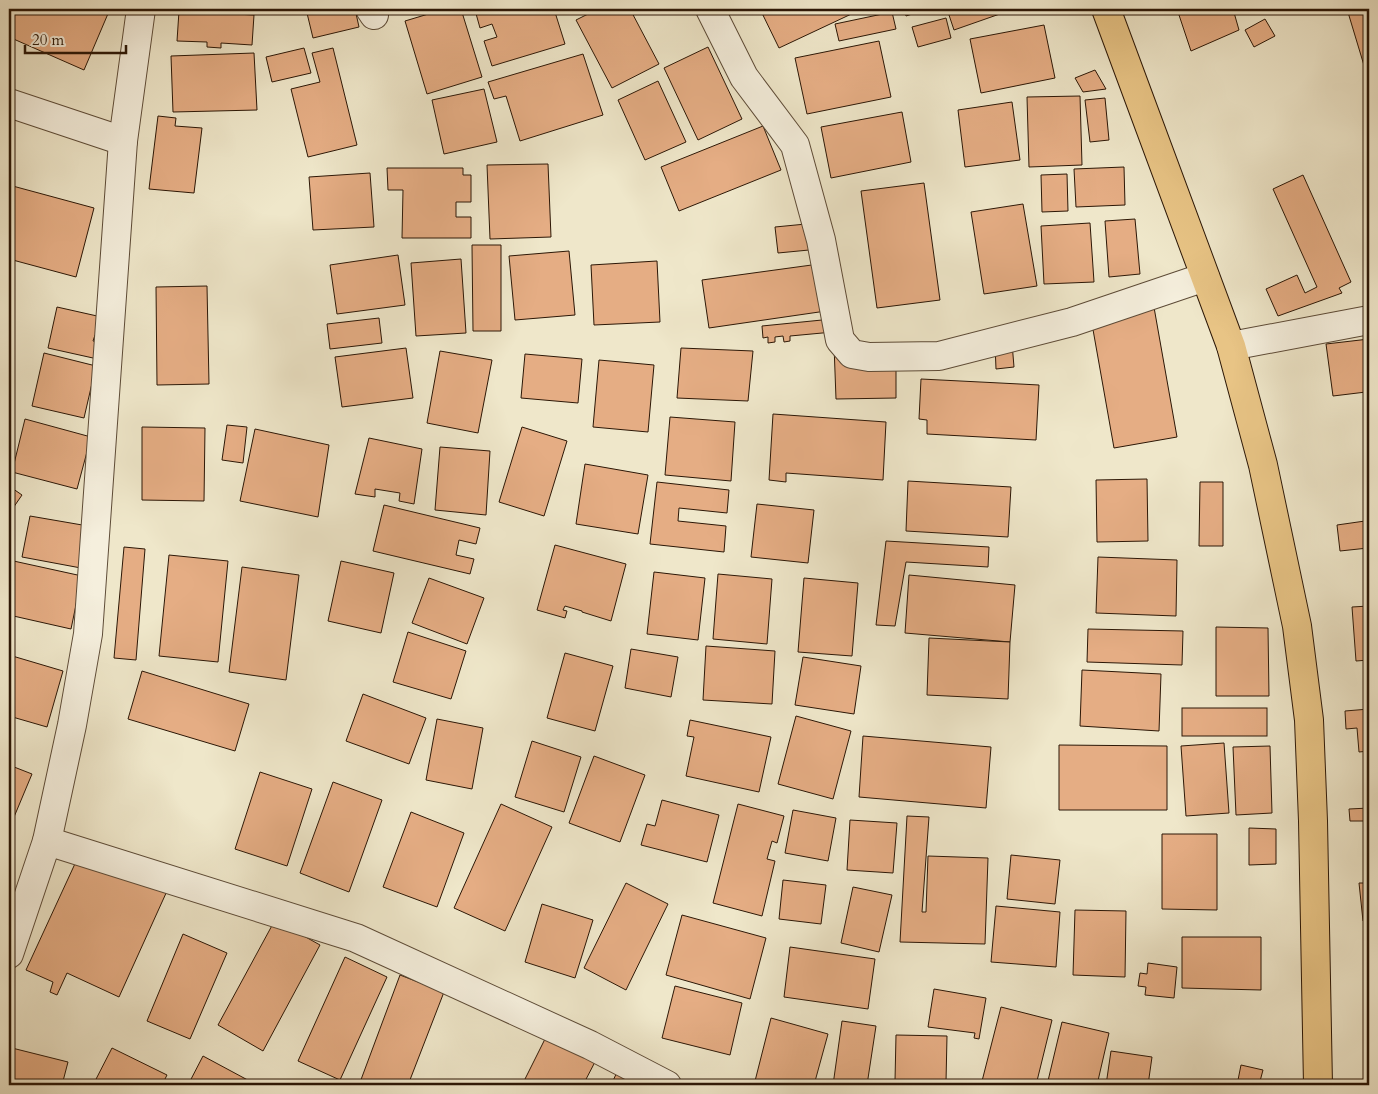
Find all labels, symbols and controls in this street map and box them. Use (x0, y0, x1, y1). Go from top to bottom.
scale bar (25, 22, 126, 54)
text: 20 m (32, 30, 64, 50)

